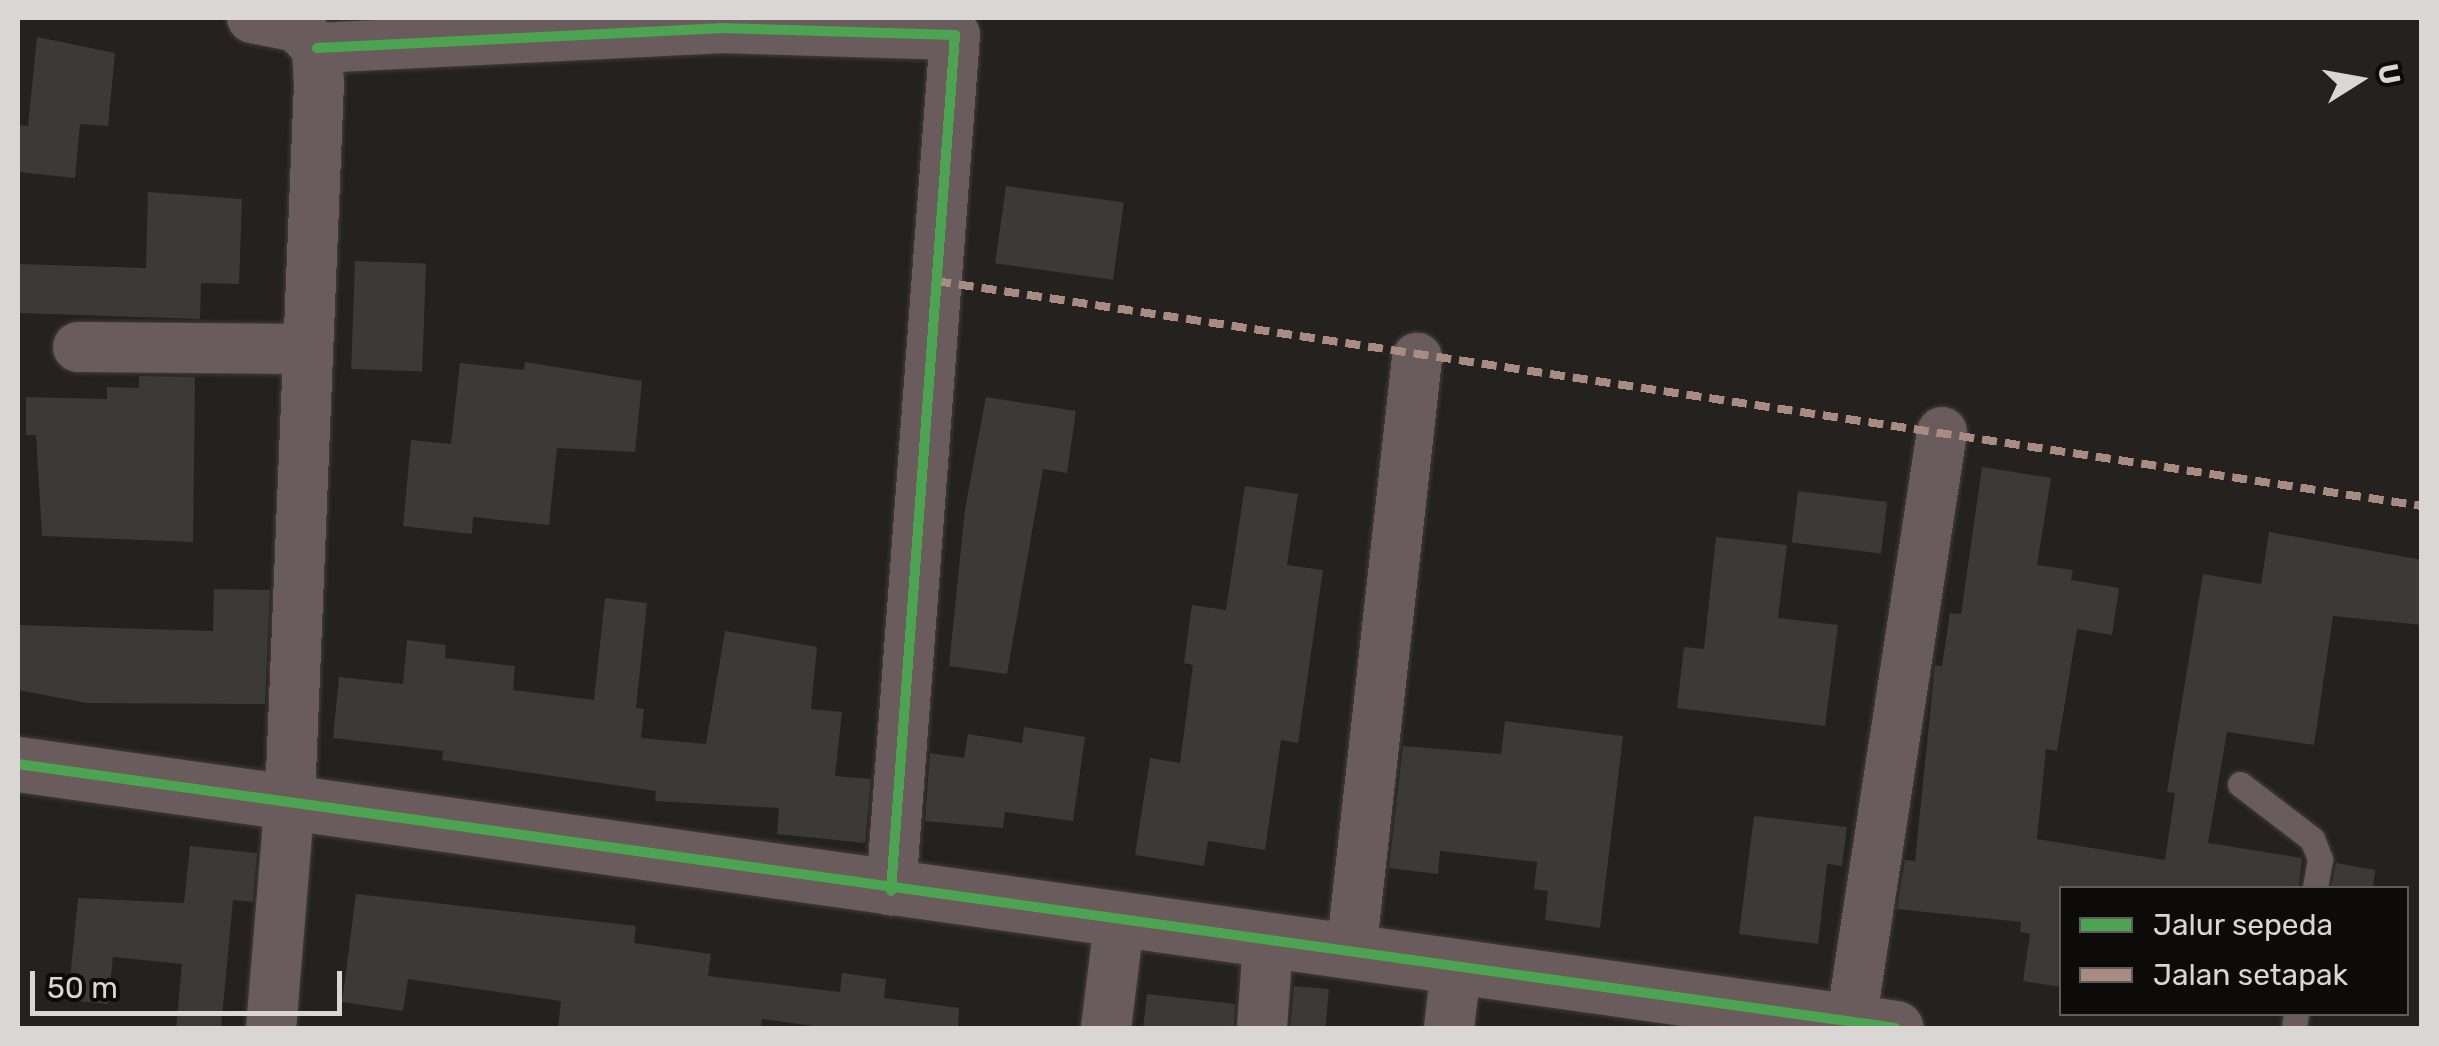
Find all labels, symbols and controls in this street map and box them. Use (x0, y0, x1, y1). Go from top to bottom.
north arrow (2309, 30, 2409, 130)
text: U (2371, 61, 2407, 87)
legend (2059, 886, 2409, 1016)
text: Jalur sepeda (2153, 907, 2333, 943)
scale bar (35, 951, 348, 1013)
text: Jalan setapak (2153, 957, 2348, 993)
text: 50 m (47, 970, 118, 1006)

